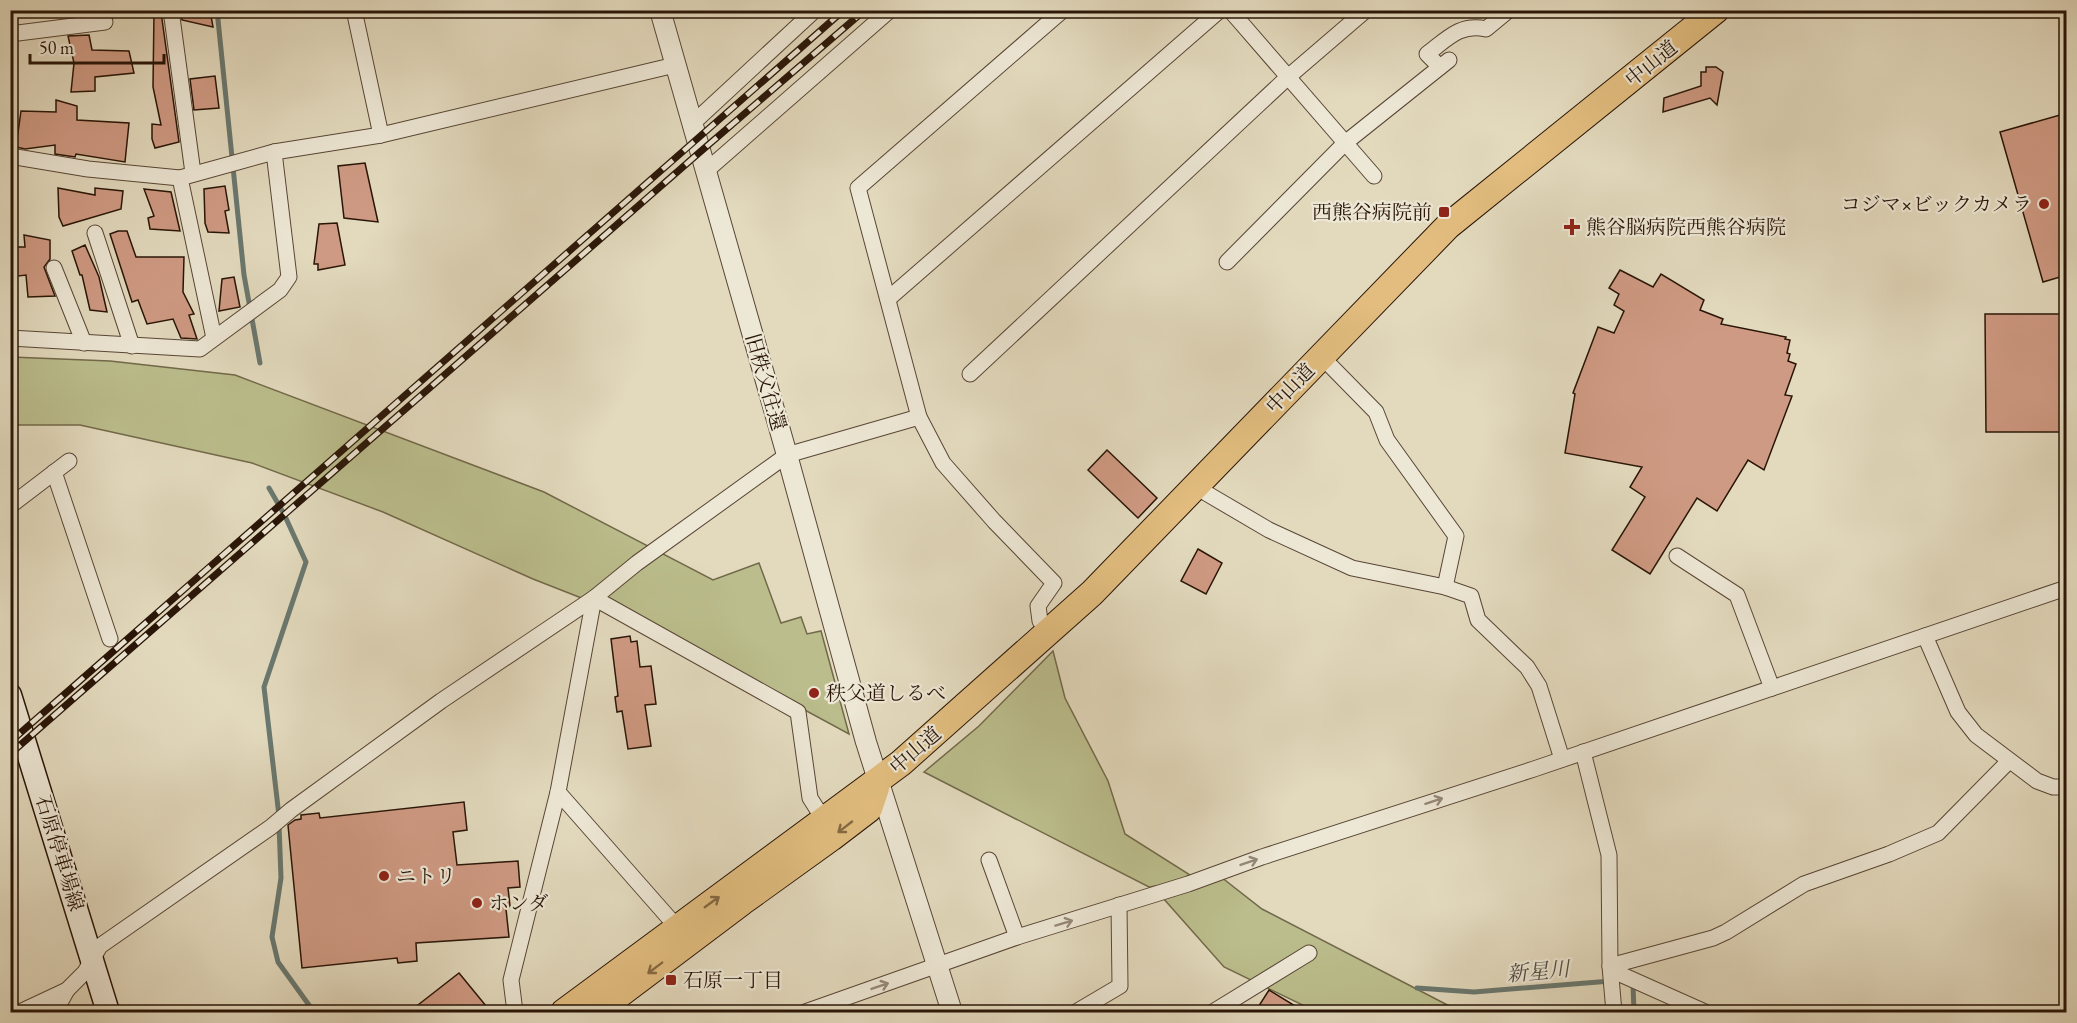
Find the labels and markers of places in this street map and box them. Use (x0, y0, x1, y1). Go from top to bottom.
place label: コジマ×ビックカメラ (1841, 191, 2032, 217)
marker: コジマ×ビックカメラ (2037, 197, 2051, 211)
place label: 西熊谷病院前 (1312, 199, 1432, 225)
marker: 西熊谷病院前 (1437, 205, 1451, 219)
place label: 熊谷脳病院西熊谷病院 (1586, 214, 1786, 240)
marker: 熊谷脳病院西熊谷病院 (1563, 218, 1581, 236)
place label: 秩父道しるべ (826, 680, 946, 706)
marker: 秩父道しるべ (807, 686, 821, 700)
place label: ニトリ (396, 863, 456, 889)
marker: ニトリ (377, 869, 391, 883)
place label: ホンダ (489, 890, 548, 916)
marker: ホンダ (470, 896, 484, 910)
place label: 石原一丁目 (683, 967, 783, 993)
marker: 石原一丁目 (664, 973, 678, 987)

